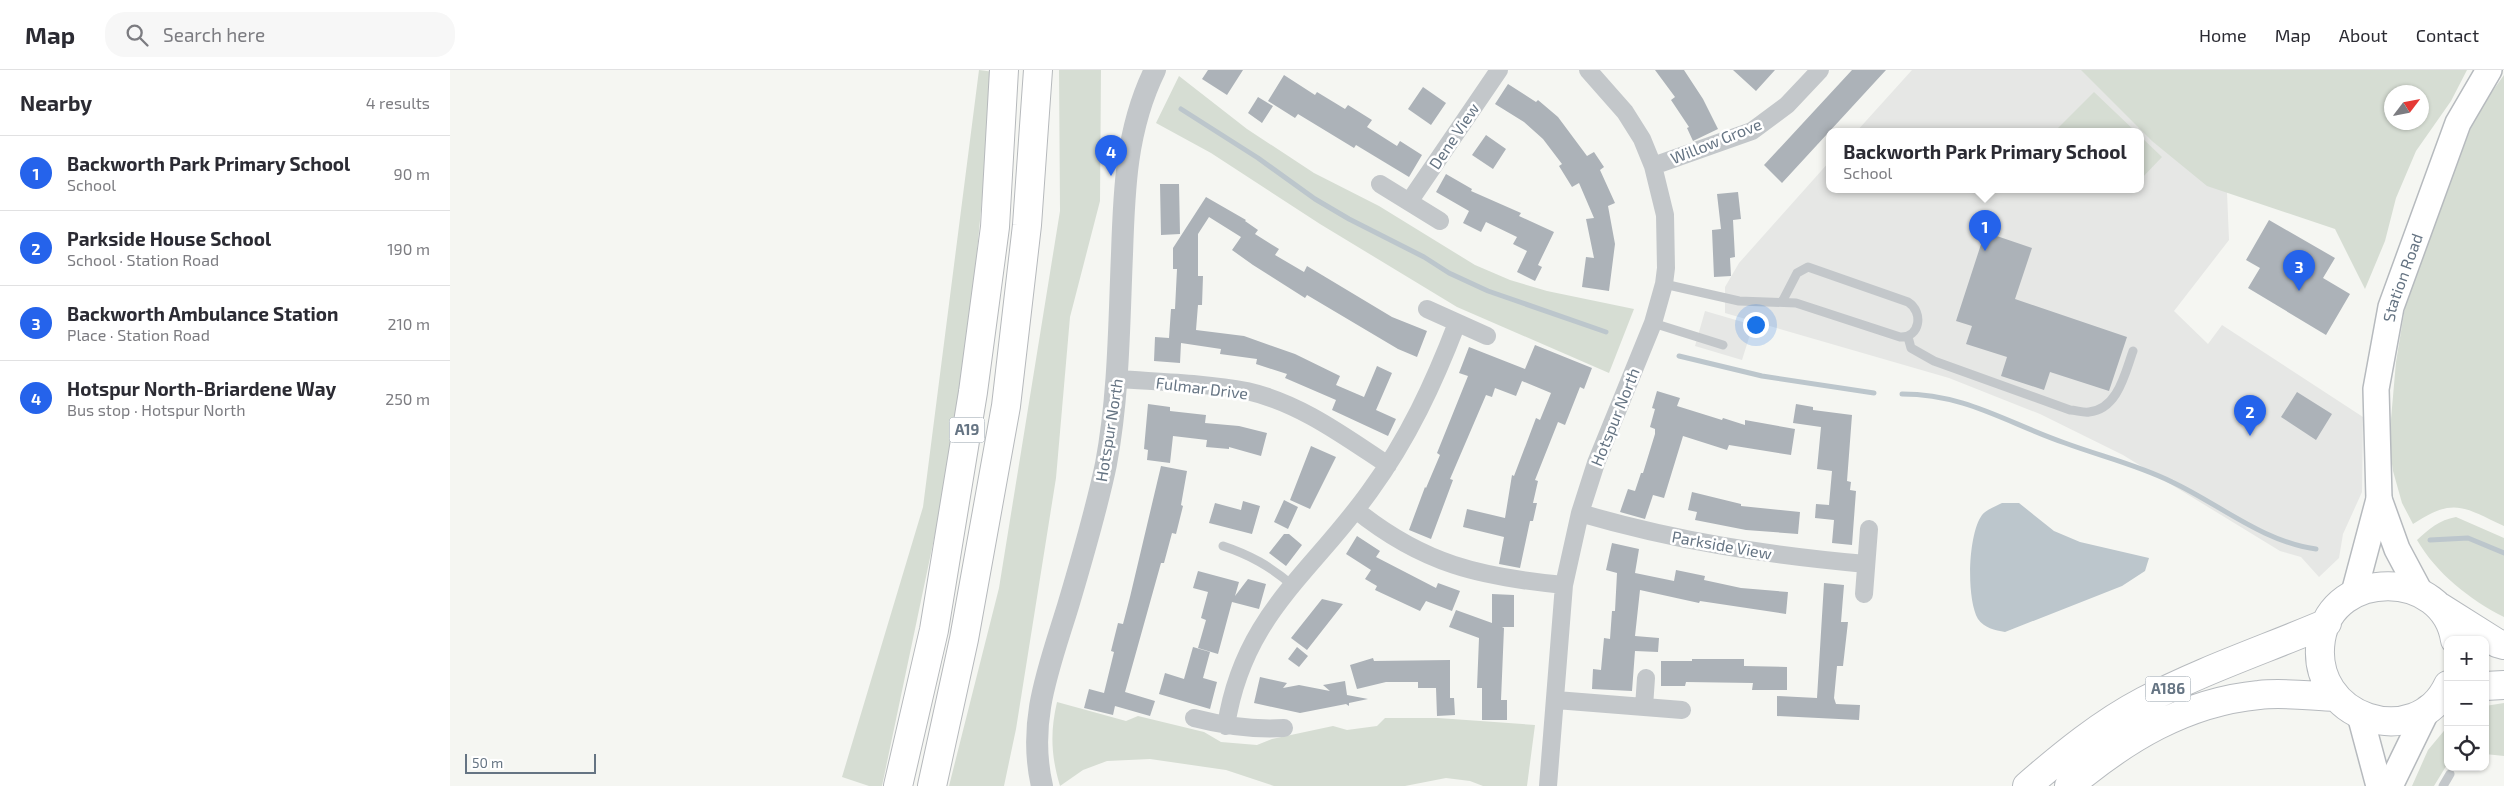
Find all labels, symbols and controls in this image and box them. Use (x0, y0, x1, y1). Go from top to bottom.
search box (105, 12, 455, 57)
text: Map (25, 20, 75, 49)
icon: search (123, 21, 151, 49)
text: Search here (163, 23, 265, 46)
text: Home (2199, 24, 2247, 46)
text: Map (2275, 24, 2311, 46)
text: About (2339, 24, 2388, 46)
text: Contact (2416, 24, 2479, 46)
north arrow (2384, 85, 2429, 130)
text: Nearby (20, 90, 92, 115)
text: 4 results (366, 93, 430, 112)
street label: Dene View (1425, 99, 1483, 172)
street label: Willow Grove (1668, 114, 1764, 167)
popup (1826, 128, 2144, 193)
pin: 4 (1095, 135, 1127, 176)
text: Backworth Park Primary School (1843, 140, 2127, 163)
text: Backworth Park Primary School (67, 152, 350, 175)
text: School (1843, 163, 1892, 182)
text: 1 (33, 164, 39, 183)
text: 90 m (394, 164, 430, 183)
text: School (67, 175, 116, 194)
pin: 1 (1969, 210, 2001, 251)
text: Parkside House School (67, 227, 271, 250)
street label: Station Road (2378, 231, 2426, 323)
text: 2 (31, 239, 41, 258)
text: 190 m (387, 239, 430, 258)
text: School · Station Road (67, 250, 219, 269)
pin: 3 (2283, 250, 2315, 291)
text: Backworth Ambulance Station (67, 302, 338, 325)
your location (1743, 312, 1769, 338)
text: 3 (31, 314, 41, 333)
text: 210 m (387, 314, 430, 333)
text: Place · Station Road (67, 325, 210, 344)
street label: Hotspur North (1586, 365, 1643, 469)
street label: Fulmar Drive (1155, 372, 1249, 403)
text: Hotspur North-Briardene Way (67, 377, 336, 400)
street label: Hotspur North (1091, 377, 1126, 483)
text: 4 (31, 389, 41, 408)
text: 250 m (385, 389, 430, 408)
pin: 2 (2234, 395, 2266, 436)
text: Bus stop · Hotspur North (67, 400, 245, 419)
road number: A19 (950, 418, 984, 442)
street label: Parkside View (1671, 526, 1774, 563)
map controls (2444, 636, 2489, 771)
button: + (2444, 636, 2489, 681)
road number: A186 (2146, 676, 2190, 702)
button: − (2444, 681, 2489, 726)
button: locate (2444, 726, 2489, 771)
scale bar (465, 751, 596, 774)
text: 50 m (472, 754, 503, 771)

